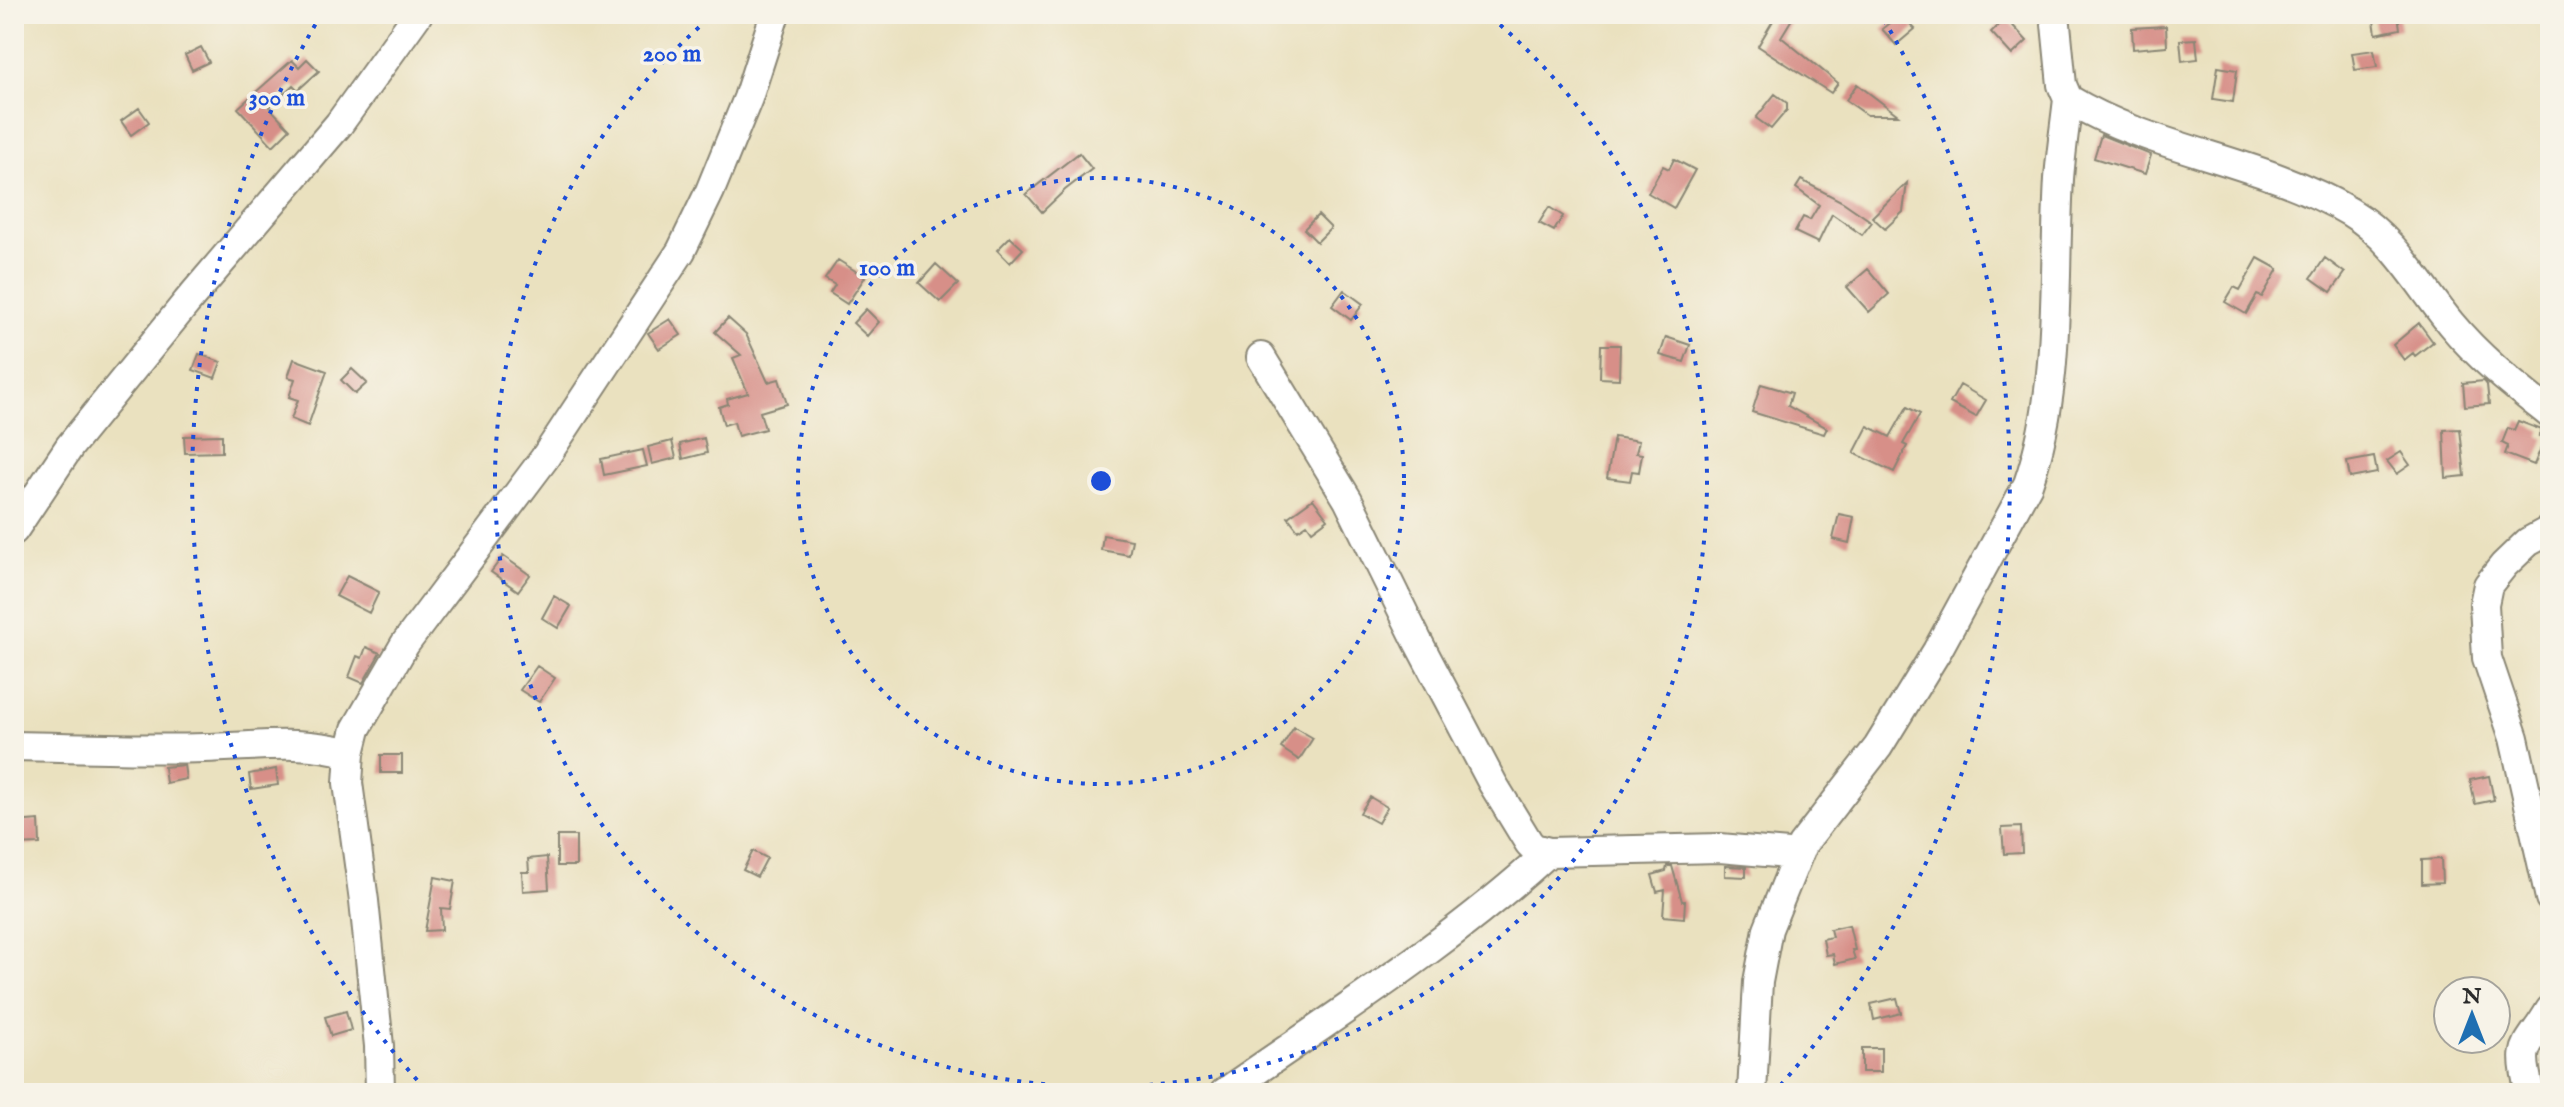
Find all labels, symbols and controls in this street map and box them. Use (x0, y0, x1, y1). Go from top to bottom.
text: 200 m (643, 39, 702, 70)
text: 300 m (249, 83, 306, 114)
text: 100 m (859, 253, 916, 284)
centre of rings (1087, 467, 1115, 495)
north arrow (2432, 975, 2512, 1055)
text: N (2461, 983, 2482, 1011)

